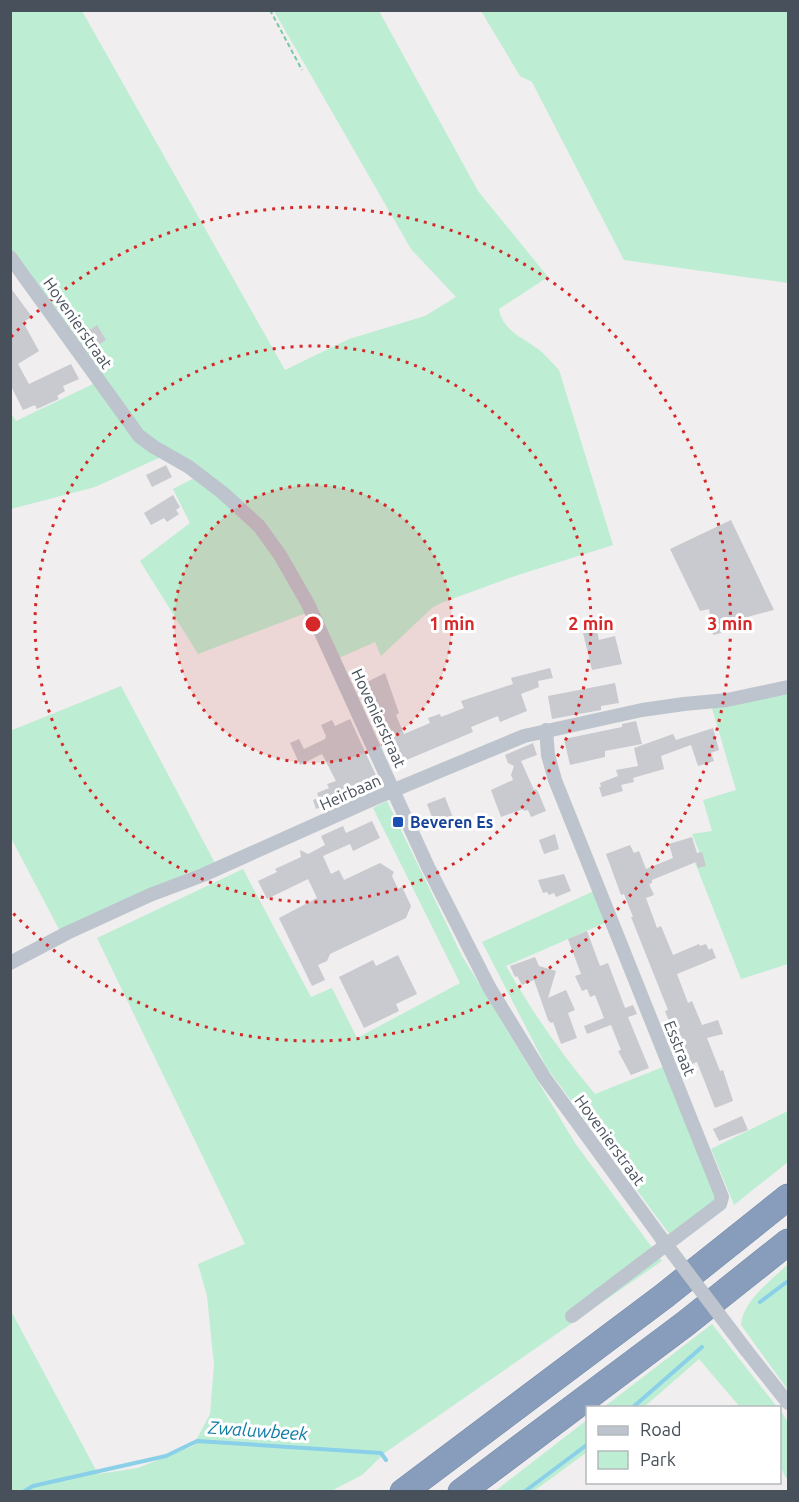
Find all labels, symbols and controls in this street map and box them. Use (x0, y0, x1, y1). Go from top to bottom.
street label: Hovenierstraat (40, 274, 116, 373)
text: 1 min (429, 613, 475, 633)
text: 2 min (568, 613, 614, 633)
text: 3 min (707, 613, 753, 633)
centre of rings (303, 614, 323, 634)
street label: Hovenierstraat (348, 666, 410, 771)
street label: Heirbaan (317, 771, 383, 813)
place label: Beveren Es (410, 813, 493, 831)
marker: Beveren Es (391, 815, 405, 829)
street label: Esstraat (661, 1018, 699, 1079)
street label: Hovenierstraat (571, 1091, 649, 1189)
legend (586, 1406, 781, 1484)
water label: Zwaluwbeek (206, 1416, 309, 1444)
text: Road (640, 1419, 682, 1439)
text: Park (640, 1449, 676, 1469)

